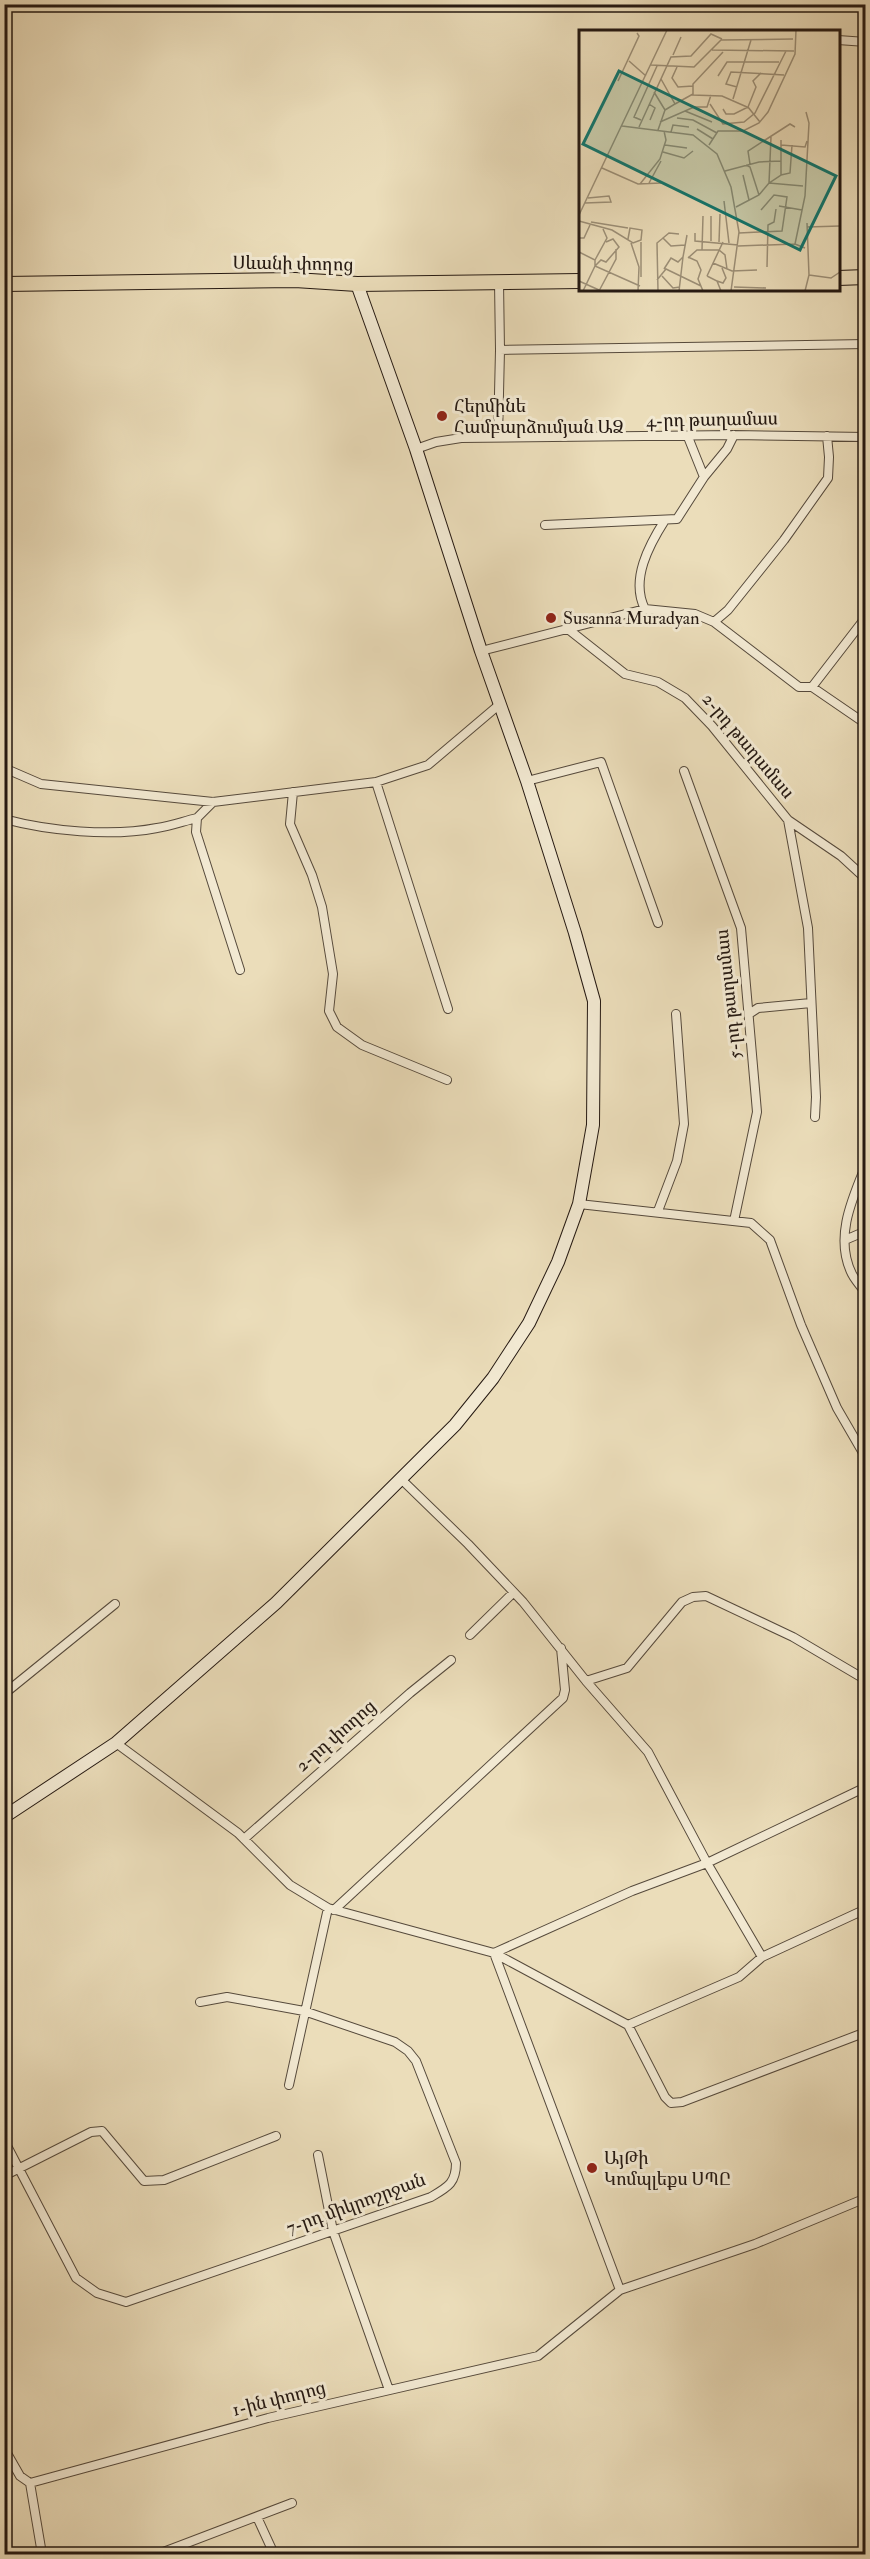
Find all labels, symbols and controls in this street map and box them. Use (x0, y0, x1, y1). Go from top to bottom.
inset map (579, 30, 840, 291)
street label: Սևանի փողոց (232, 251, 354, 277)
place label: Հերմինե Համբարձումյան ԱՁ (454, 395, 624, 439)
street label: 4-րդ թաղամաս (646, 407, 778, 433)
marker: Հերմինե Համբարձումյան ԱՁ (435, 409, 449, 423)
place label: Susanna Muradyan (563, 607, 700, 630)
marker: Susanna Muradyan (544, 611, 558, 625)
street label: 2-րդ թաղամաս (697, 688, 799, 804)
street label: 5-րդ թաղամաս (711, 928, 747, 1060)
street label: 2-րդ փողոց (291, 1695, 381, 1777)
place label: ԱյԹի Կոմպլեքս ՍՊԸ (604, 2147, 731, 2191)
marker: ԱյԹի Կոմպլեքս ՍՊԸ (585, 2161, 599, 2175)
street label: 7-րդ միկրոշրջան (283, 2168, 429, 2240)
street label: 1-ին փողոց (230, 2376, 328, 2422)

